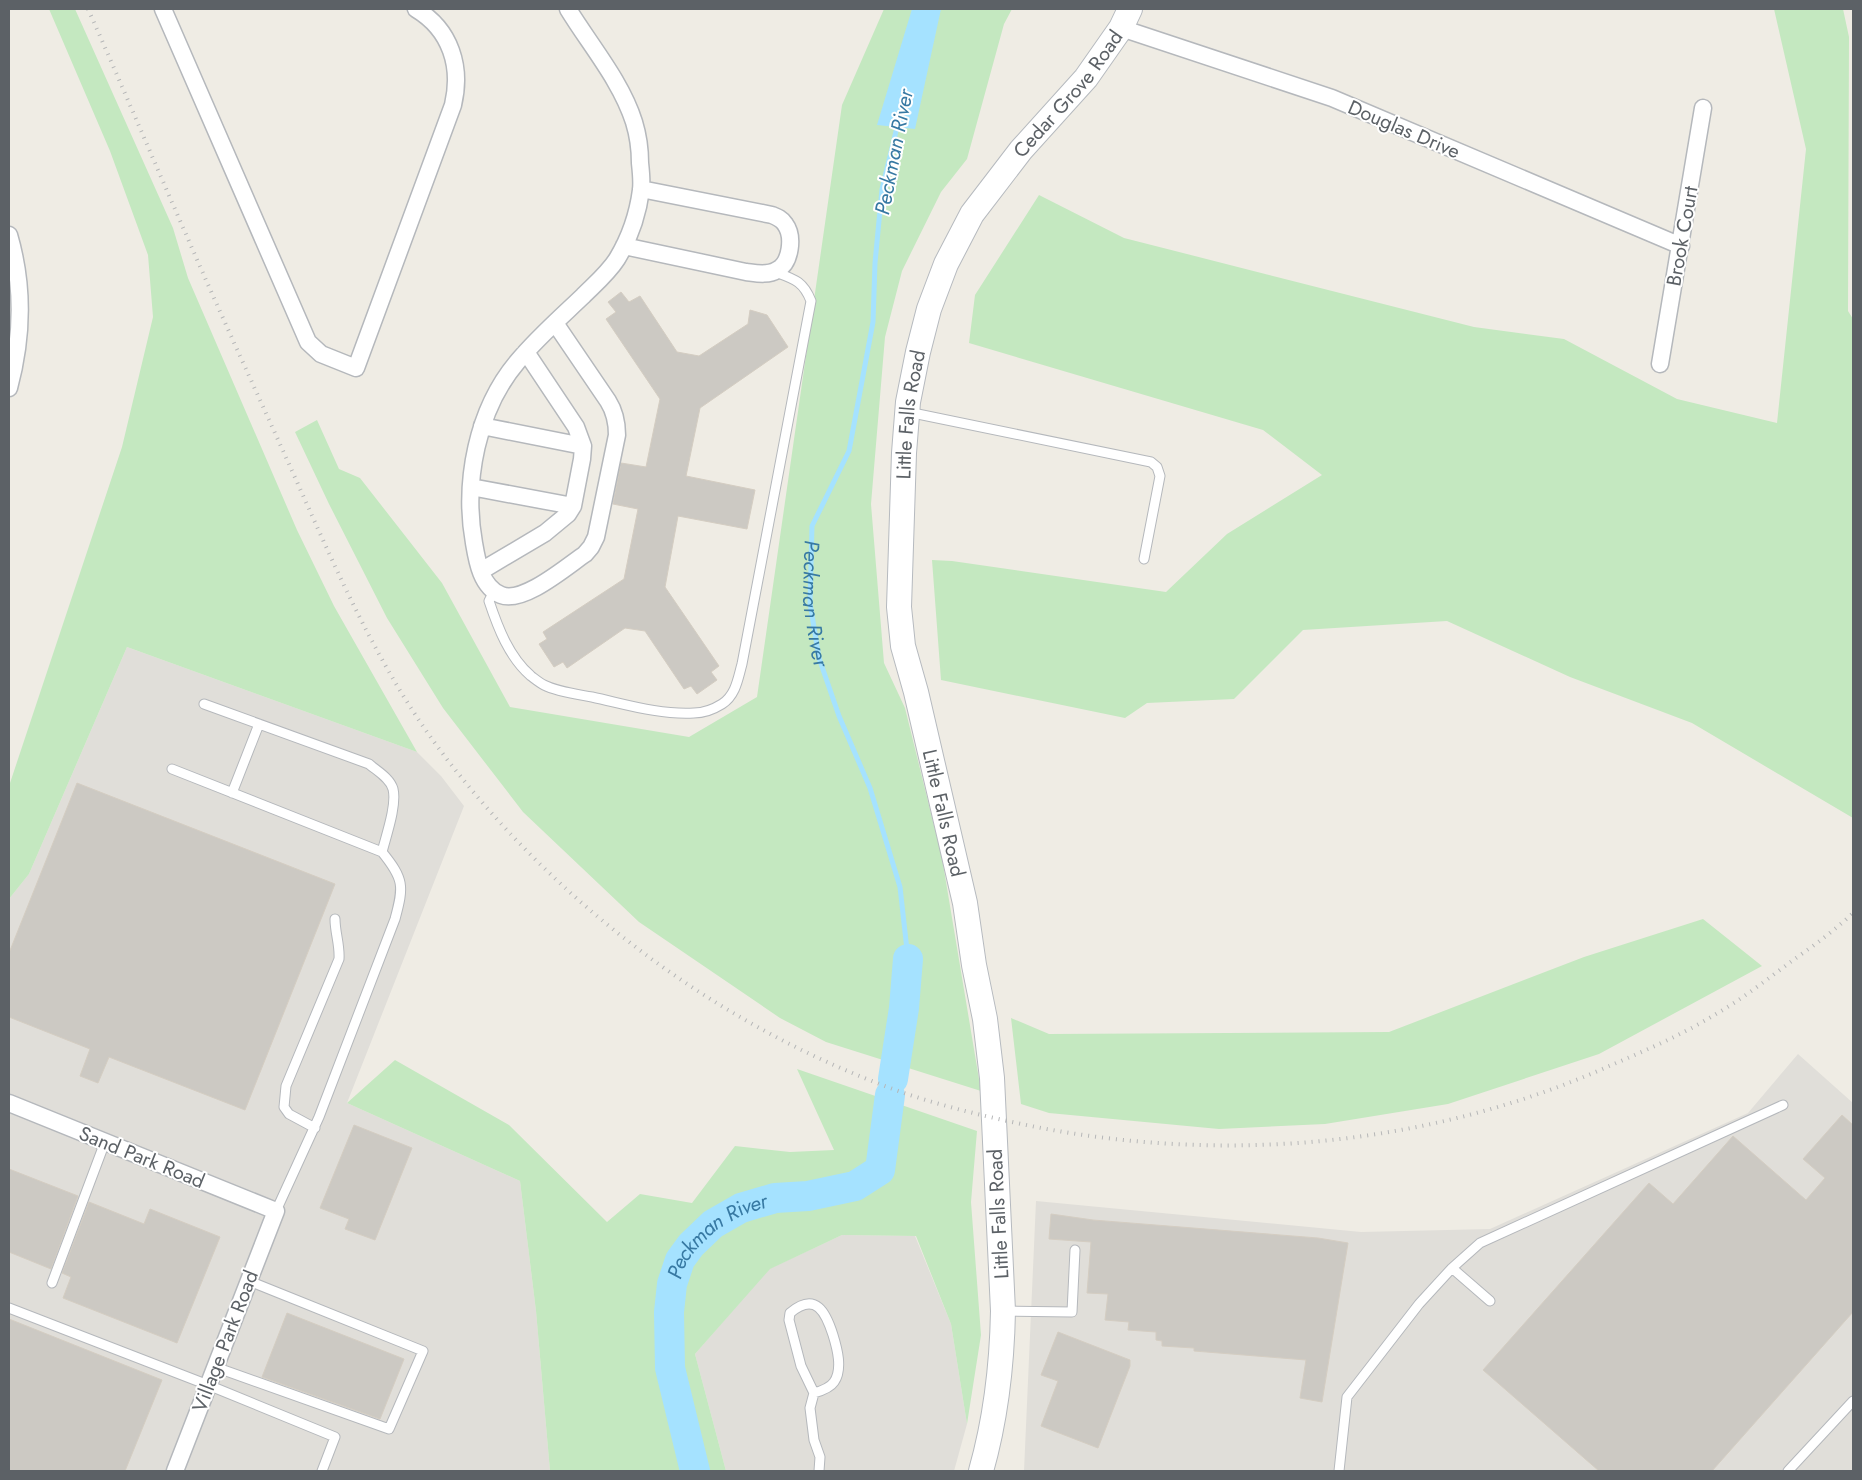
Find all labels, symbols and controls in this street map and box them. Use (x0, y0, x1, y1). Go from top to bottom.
street label: Cedar Grove Road (1007, 24, 1130, 164)
water label: Peckman River (867, 86, 921, 217)
street label: Douglas Drive (1343, 93, 1464, 166)
street label: Brook Court (1659, 184, 1706, 288)
street label: Little Falls Road (889, 347, 933, 480)
water label: Peckman River (795, 540, 836, 672)
street label: Little Falls Road (915, 746, 972, 880)
street label: Sand Park Road (75, 1119, 209, 1196)
street label: Little Falls Road (981, 1148, 1016, 1280)
water label: Peckman River (660, 1186, 772, 1283)
street label: Village Park Road (185, 1266, 266, 1416)

